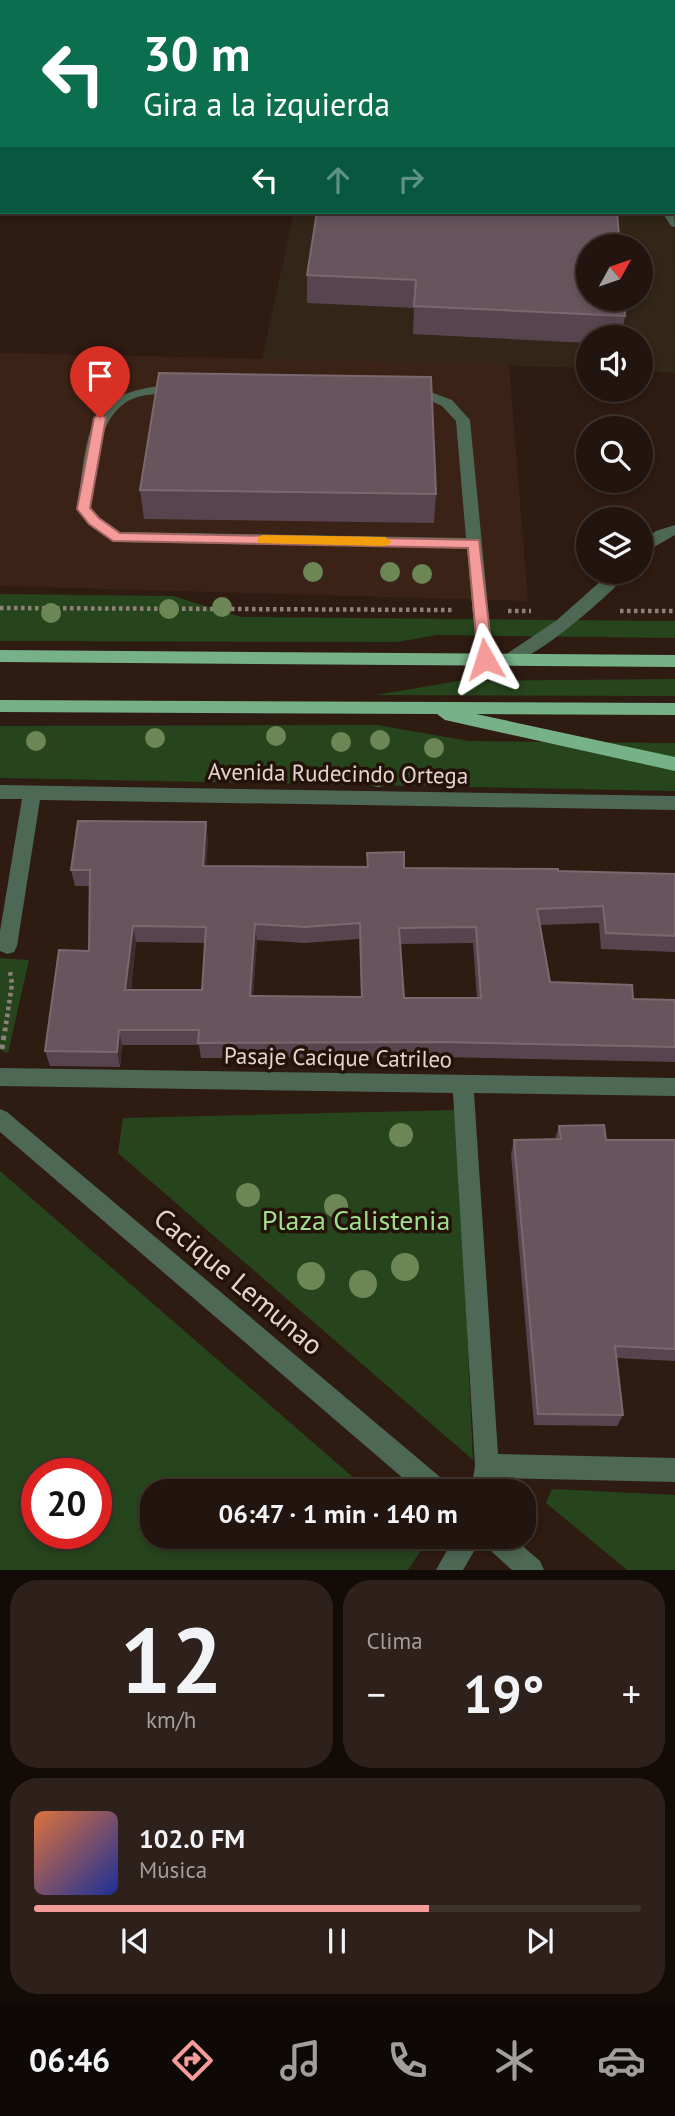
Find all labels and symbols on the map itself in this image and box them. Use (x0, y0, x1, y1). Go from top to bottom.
north arrow (576, 234, 653, 312)
pin (70, 346, 130, 418)
position arrow (448, 622, 522, 696)
street label: Avenida Rudecindo Ortega (208, 756, 468, 790)
street label: Pasaje Cacique Catrileo (224, 1041, 452, 1073)
street label: Cacique Lemunao (147, 1199, 331, 1363)
park label: Plaza Calistenia (262, 1201, 450, 1238)
speed limit sign: 20 (21, 1458, 112, 1549)

